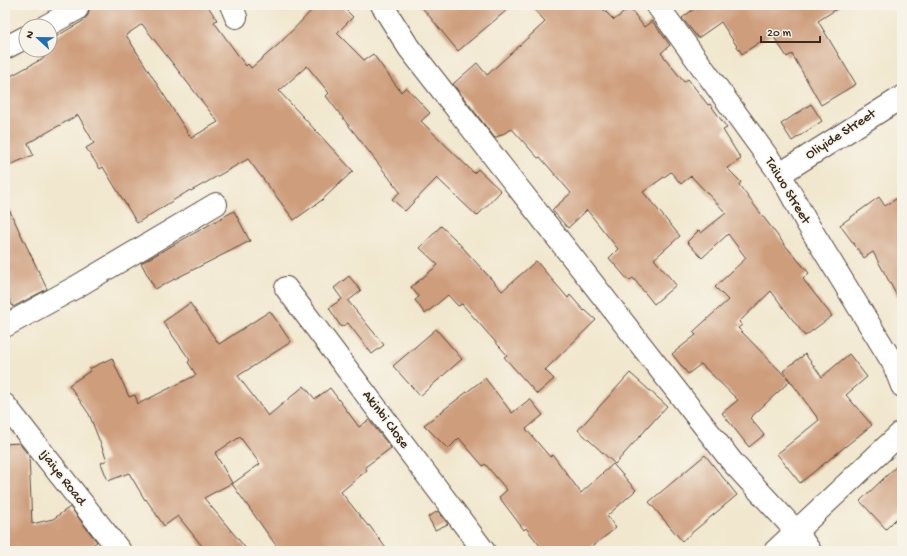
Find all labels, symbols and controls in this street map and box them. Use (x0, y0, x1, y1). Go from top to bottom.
north arrow (18, 18, 58, 58)
scale bar (761, 18, 820, 44)
text: 20 m (767, 27, 792, 41)
text: N (24, 29, 37, 41)
street label: Oliyide Street (803, 105, 880, 164)
street label: Taiwo Street (760, 154, 814, 229)
street label: Akinbi Close (358, 388, 413, 453)
street label: Ijaiye Road (35, 447, 90, 511)

